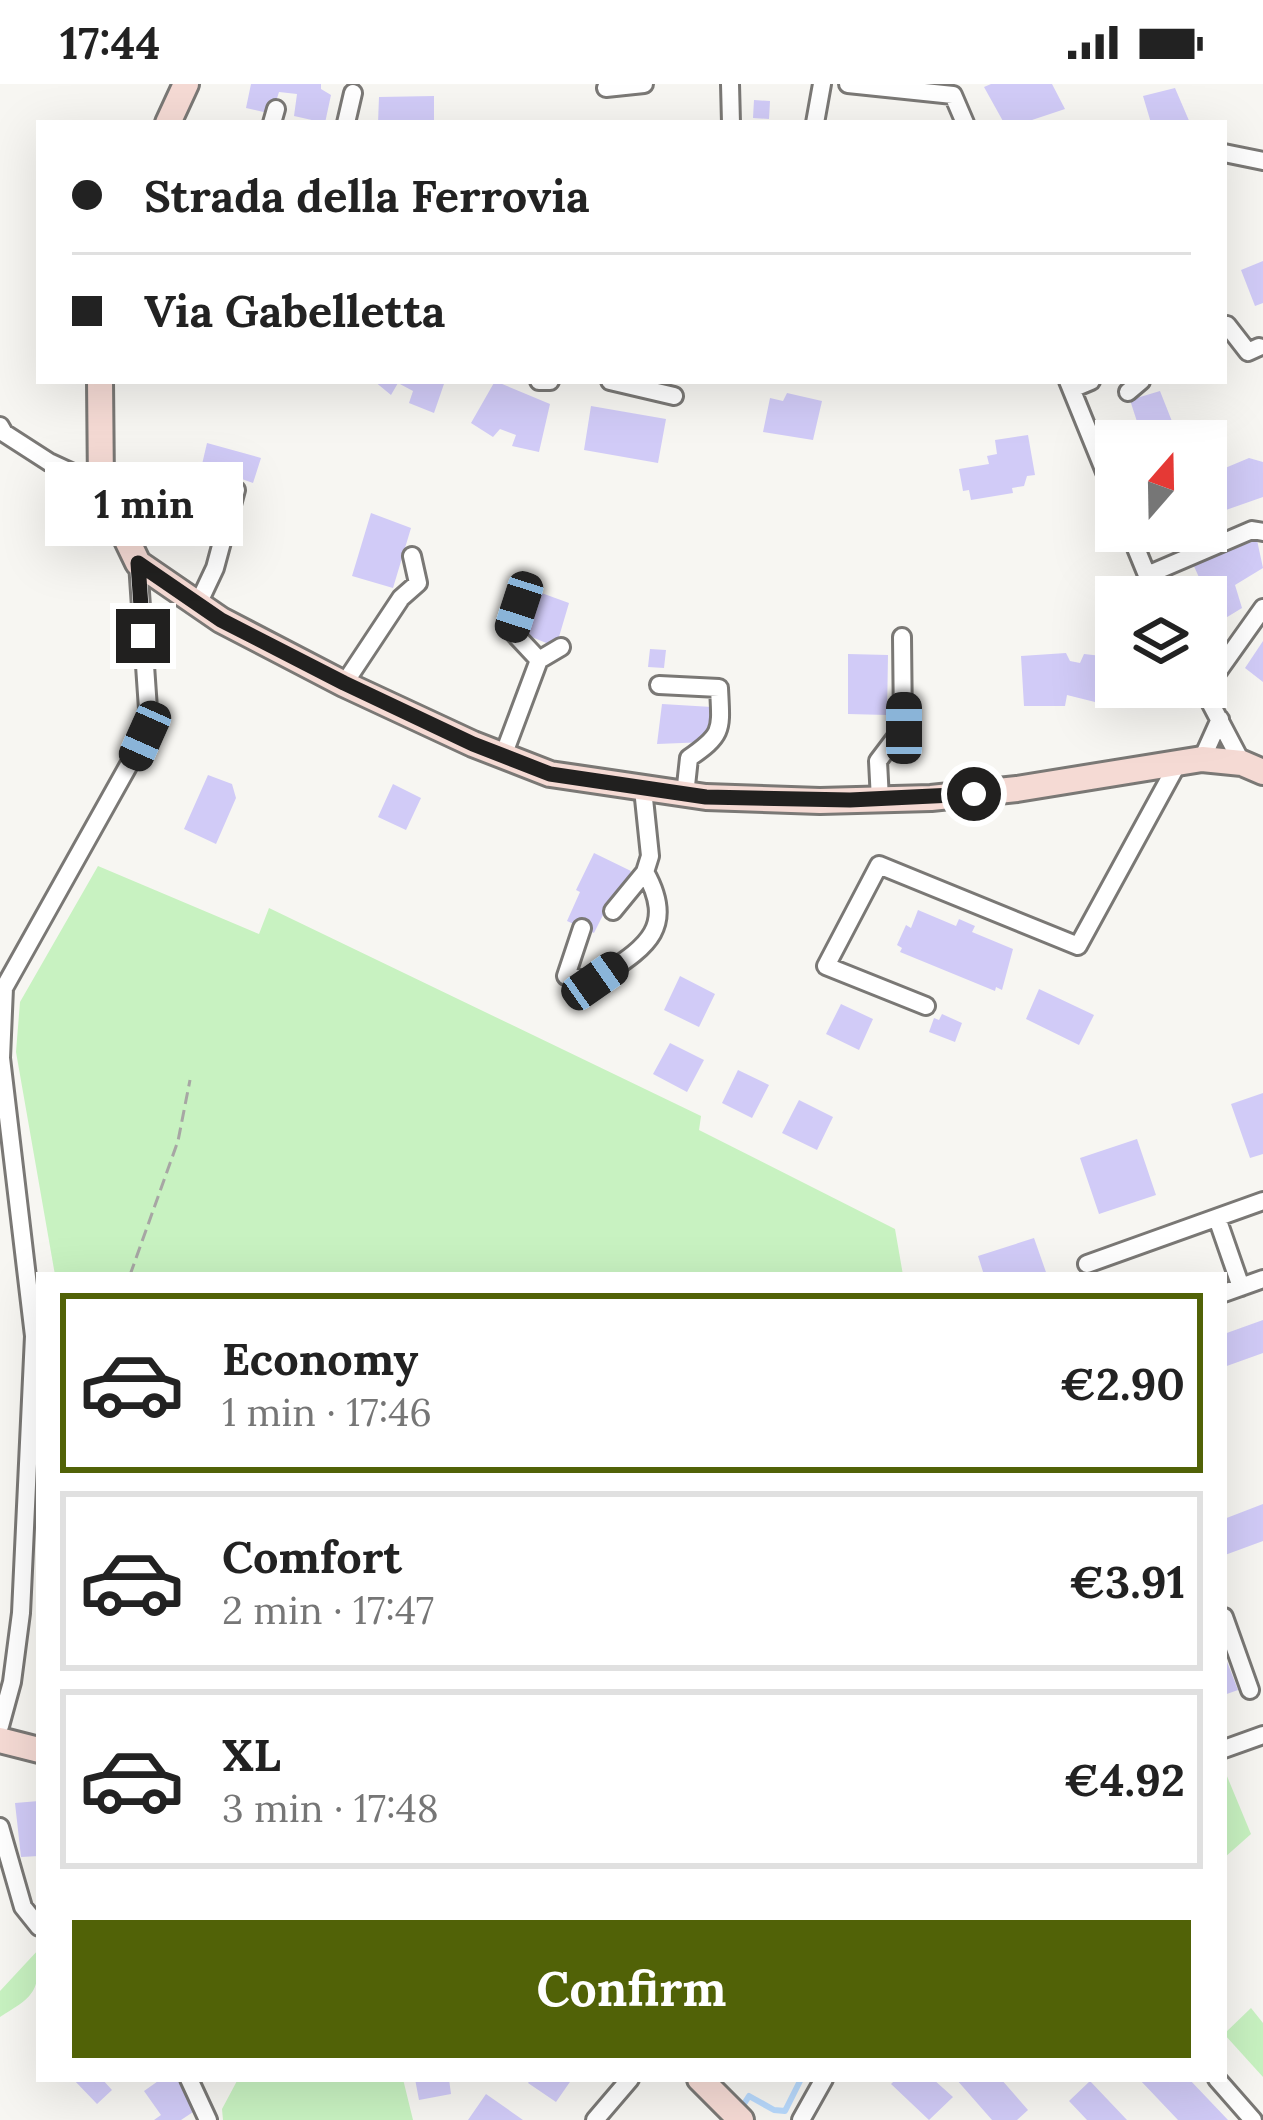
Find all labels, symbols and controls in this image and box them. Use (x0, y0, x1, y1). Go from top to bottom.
text: 17:44 (60, 14, 160, 71)
text: Strada della Ferrovia (144, 167, 589, 224)
text: Via Gabelletta (144, 282, 445, 339)
north arrow (1095, 420, 1227, 552)
map controls (1095, 420, 1227, 708)
callout: 1 min (44, 462, 242, 546)
text: 1 min (94, 479, 194, 529)
car (491, 567, 547, 647)
button: layers (1095, 576, 1227, 708)
route end (116, 609, 170, 663)
car (886, 692, 922, 764)
car (114, 696, 176, 776)
route start (947, 767, 1001, 821)
car (555, 946, 635, 1016)
icon: car (78, 1329, 186, 1437)
text: Economy (222, 1330, 418, 1387)
text: €2.90 (1060, 1355, 1185, 1412)
text: 1 min · 17:46 (222, 1387, 432, 1437)
icon: car (78, 1527, 186, 1635)
text: Comfort (222, 1528, 402, 1585)
text: €3.91 (1069, 1553, 1185, 1610)
text: 2 min · 17:47 (222, 1585, 434, 1635)
icon: car (78, 1725, 186, 1833)
text: XL (222, 1726, 281, 1783)
text: €4.92 (1064, 1751, 1185, 1808)
text: 3 min · 17:48 (222, 1783, 439, 1833)
button: Confirm (72, 1920, 1191, 2058)

